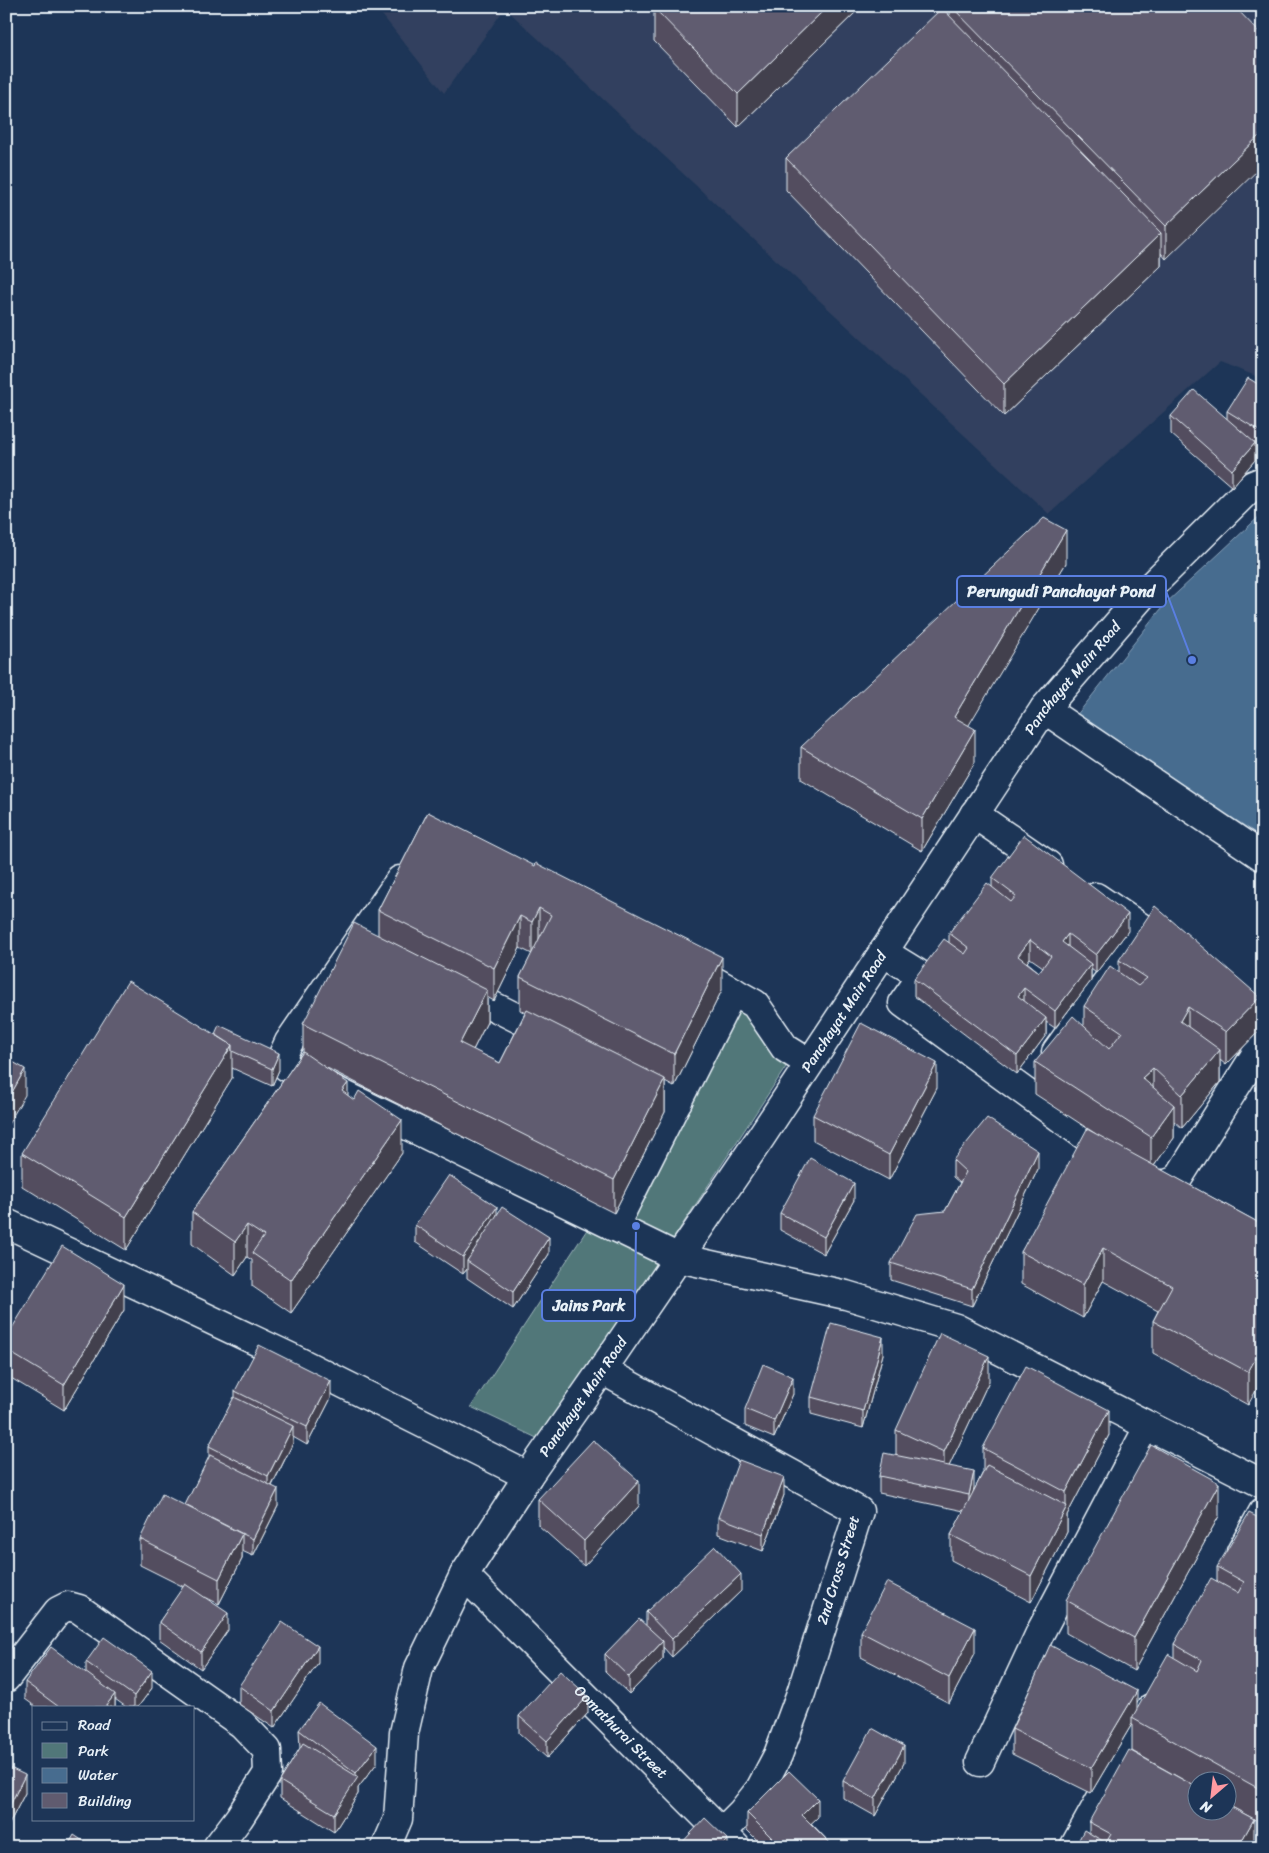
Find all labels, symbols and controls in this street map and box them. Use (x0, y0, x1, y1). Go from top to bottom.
callout: Perungudi Panchayat Pond (957, 576, 1166, 607)
text: Perungudi Panchayat Pond (967, 577, 1157, 606)
street label: Panchayat Main Road (1017, 614, 1128, 740)
street label: Panchayat Main Road (794, 945, 894, 1078)
callout: Jains Park (542, 1290, 635, 1321)
text: Jains Park (552, 1291, 626, 1320)
street label: Panchayat Main Road (532, 1331, 635, 1462)
street label: 2nd Cross Street (809, 1512, 867, 1628)
street label: Oomathurai Street (568, 1679, 674, 1785)
legend (32, 1706, 195, 1820)
text: Road (78, 1712, 111, 1738)
text: Park (78, 1738, 109, 1764)
text: Water (78, 1762, 118, 1788)
north arrow (1186, 1770, 1236, 1820)
text: Building (78, 1788, 132, 1814)
text: N (1196, 1794, 1217, 1821)

